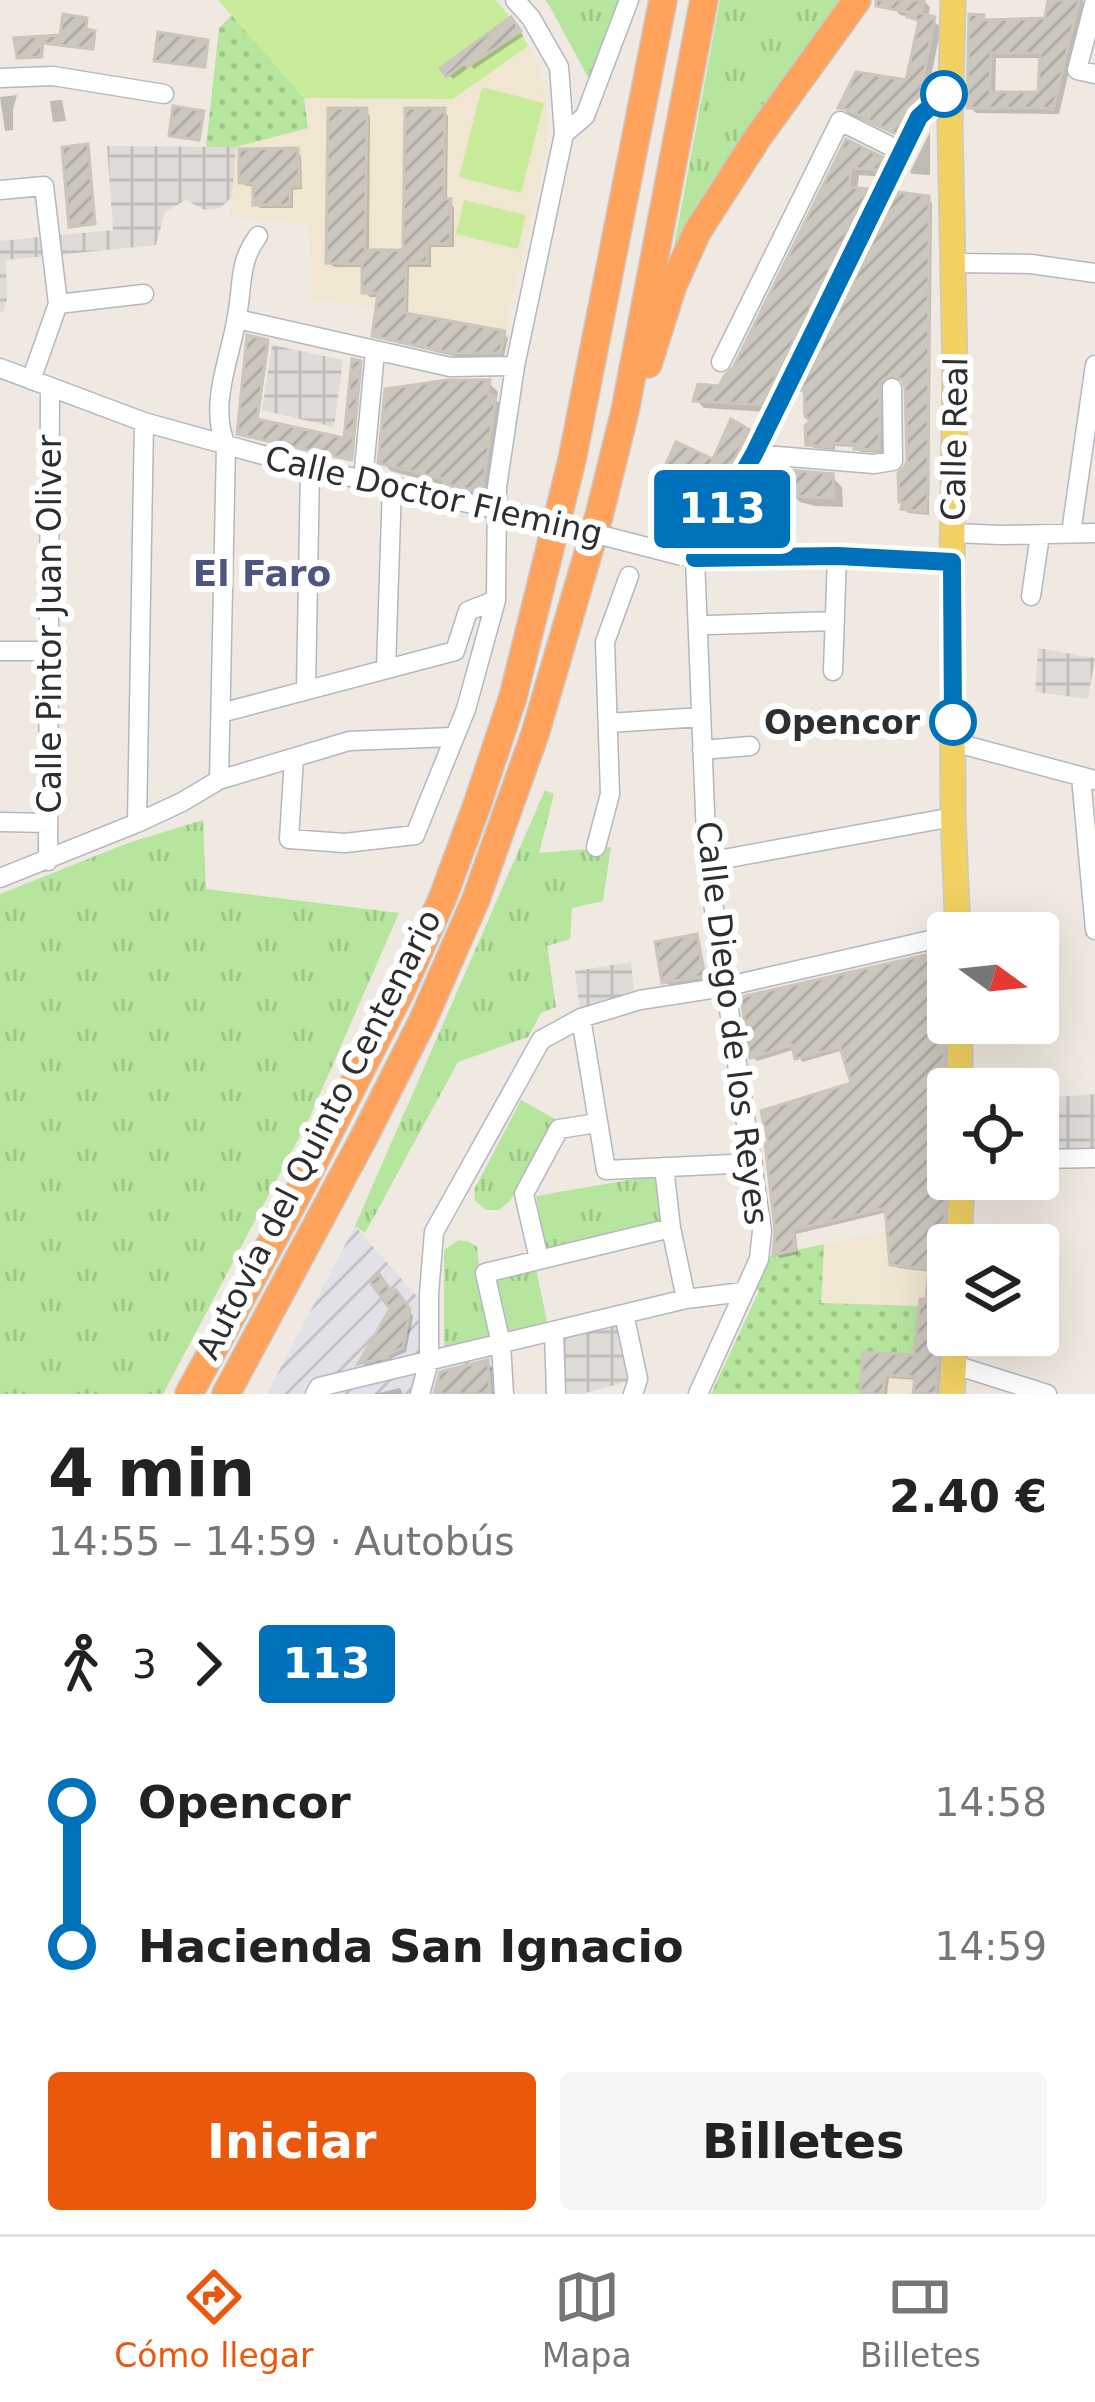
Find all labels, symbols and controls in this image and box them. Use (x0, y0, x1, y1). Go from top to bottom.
unlabelled marker (922, 72, 966, 116)
street label: Calle Real (934, 357, 975, 521)
street label: Calle Pintor Juan Oliver (30, 434, 69, 813)
street label: Calle Doctor Fleming (261, 438, 606, 553)
line badge: 113 (653, 470, 791, 548)
text: 113 (678, 484, 766, 533)
district label: El Faro (193, 553, 331, 594)
marker: Opencor (931, 700, 975, 744)
place label: Opencor (764, 703, 921, 742)
street label: Calle Diego de los Reyes (688, 819, 777, 1227)
street label: Autovía del Quinto Centenario (188, 903, 449, 1365)
north arrow (927, 912, 1059, 1044)
map controls (927, 912, 1059, 1356)
button: locate (927, 1068, 1059, 1200)
button: layers (927, 1224, 1059, 1356)
text: 4 min (48, 1435, 255, 1512)
text: 2.40 € (889, 1470, 1047, 1523)
text: 14:55 – 14:59 · Autobús (48, 1519, 515, 1564)
icon: walk (48, 1631, 114, 1697)
icon: forward (175, 1631, 241, 1697)
text: 113 (283, 1639, 371, 1688)
text: 3 (132, 1642, 157, 1687)
text: Opencor (138, 1776, 351, 1829)
text: 14:58 (935, 1780, 1047, 1825)
text: Hacienda San Ignacio (138, 1920, 684, 1973)
text: 14:59 (935, 1924, 1047, 1969)
button: Iniciar (48, 2072, 536, 2210)
button: Billetes (560, 2072, 1047, 2210)
tab: Cómo llegar (114, 2264, 314, 2375)
tab: Mapa (542, 2264, 632, 2375)
tab: Billetes (860, 2264, 981, 2375)

